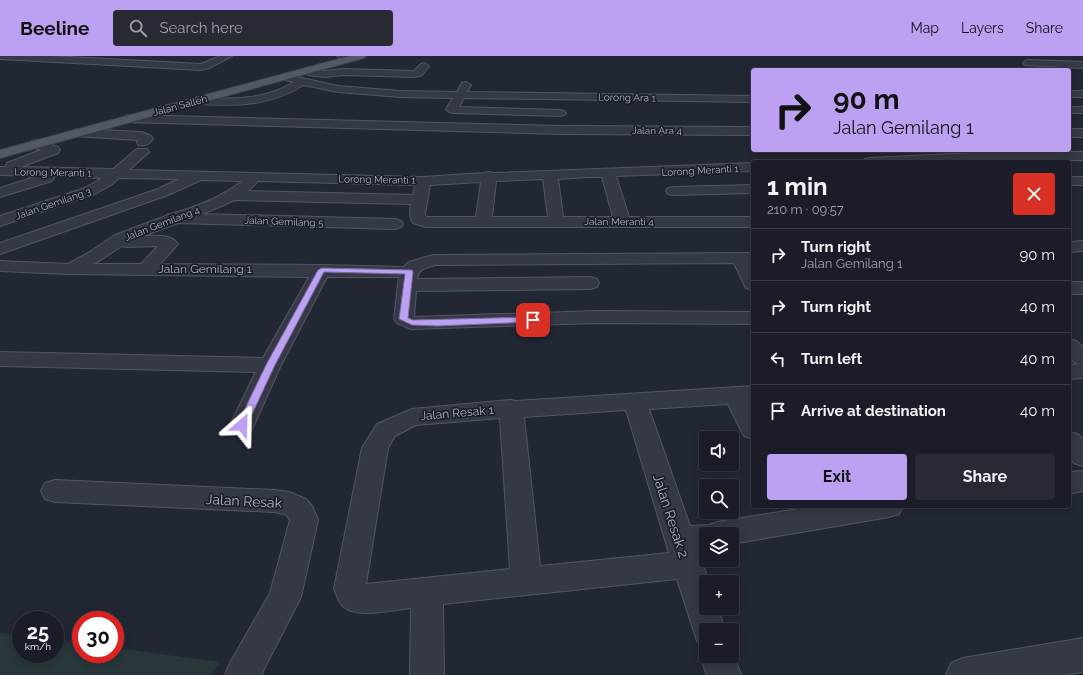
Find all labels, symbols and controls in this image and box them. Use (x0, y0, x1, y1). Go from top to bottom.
search box (113, 10, 393, 46)
text: Beeline (20, 17, 89, 39)
icon: search (127, 17, 149, 39)
text: Search here (159, 19, 243, 37)
text: Map (911, 20, 939, 36)
text: Layers (961, 20, 1004, 36)
text: Share (1026, 20, 1063, 36)
text: 90 m (833, 83, 899, 116)
icon: right (767, 84, 819, 136)
street label: Lorong Ara 1 (598, 91, 657, 104)
street label: Jalan Salleh (152, 93, 208, 118)
text: Jalan Gemilang 1 (833, 117, 974, 138)
street label: Jalan Ara 4 (632, 125, 683, 136)
street label: Lorong Meranti 1 (661, 163, 740, 178)
street label: Lorong Meranti 1 (14, 166, 92, 179)
text: 1 min (767, 172, 828, 201)
street label: Lorong Meranti 1 (338, 173, 416, 186)
button: close (1013, 173, 1055, 215)
street label: Jalan Gemilang 3 (14, 185, 92, 222)
text: 210 m · 09:57 (767, 202, 844, 217)
street label: Jalan Gemilang 4 (123, 204, 202, 243)
street label: Jalan Gemilang 5 (244, 215, 324, 228)
street label: Jalan Meranti 4 (584, 216, 654, 227)
text: Turn right (801, 238, 871, 256)
icon: right (767, 244, 789, 266)
text: 90 m (1019, 246, 1055, 264)
text: Jalan Gemilang 1 (801, 256, 903, 271)
street label: Jalan Gemilang 1 (158, 262, 252, 276)
icon: right (767, 296, 789, 318)
text: Turn right (801, 298, 871, 316)
text: 40 m (1020, 298, 1055, 316)
pin (516, 303, 550, 337)
icon: arrive (522, 309, 544, 331)
icon: left (767, 348, 789, 370)
text: Turn left (801, 350, 862, 368)
text: 40 m (1020, 350, 1055, 368)
icon: arrive (767, 400, 789, 422)
text: Arrive at destination (801, 402, 946, 420)
text: 40 m (1020, 402, 1055, 420)
street label: Jalan Resak 1 (420, 403, 494, 423)
position arrow (221, 404, 263, 446)
map controls (699, 431, 739, 663)
button: sound (699, 431, 739, 471)
button: Exit (767, 454, 907, 500)
button: Share (915, 454, 1055, 500)
street label: Jalan Resak 2 (650, 472, 692, 560)
button: search (699, 479, 739, 519)
street label: Jalan Resak (205, 491, 283, 511)
button: layers (699, 527, 739, 567)
button: + (699, 575, 739, 615)
speed limit sign: 30 (72, 611, 124, 663)
text: 25 (27, 620, 49, 644)
button: − (699, 623, 739, 663)
text: km/h (25, 641, 51, 652)

